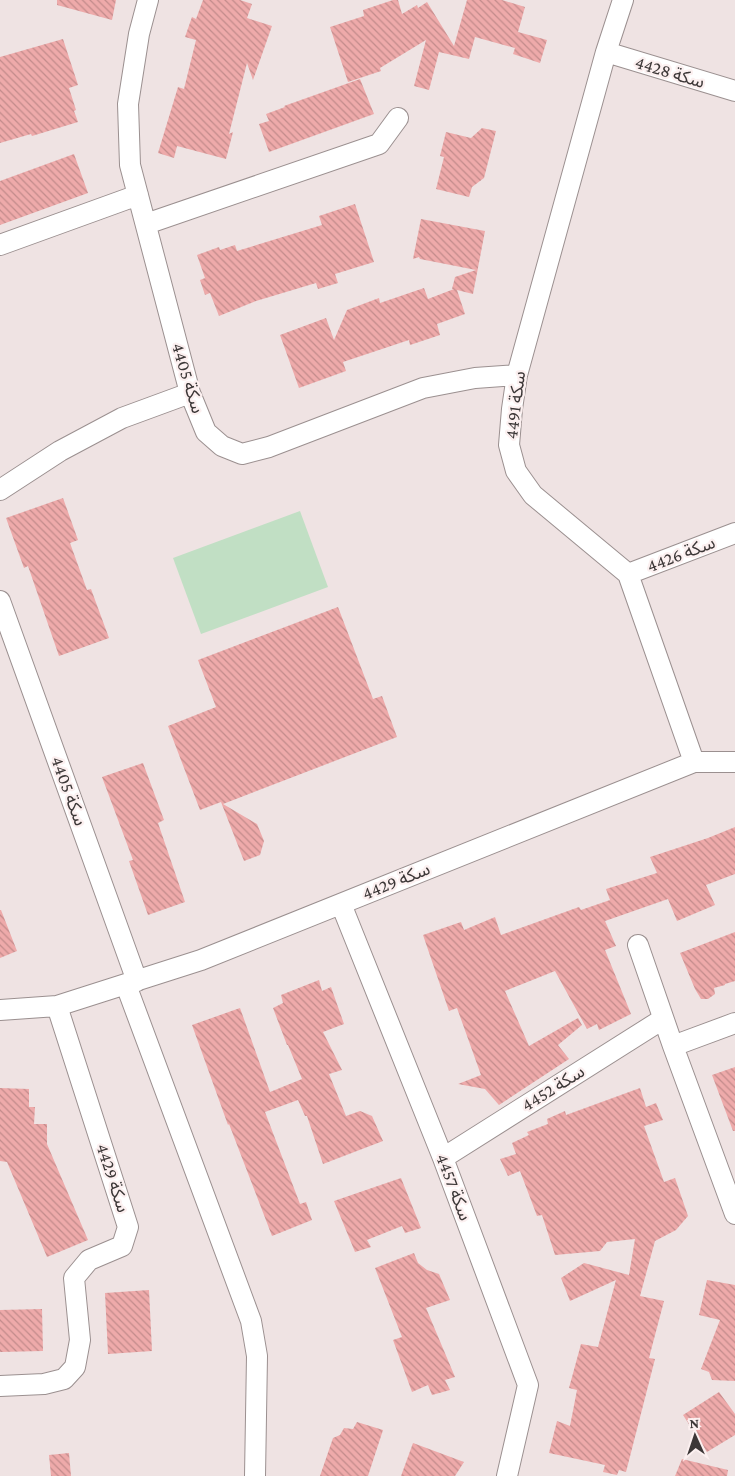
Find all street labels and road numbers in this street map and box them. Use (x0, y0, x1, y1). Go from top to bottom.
street label: سكة 4428 (633, 52, 707, 92)
street label: سكة 4405 (168, 340, 208, 416)
street label: سكة 4491 (501, 370, 529, 440)
street label: سكة 4426 (644, 532, 718, 576)
street label: سكة 4405 (47, 754, 91, 828)
street label: سكة 4429 (359, 858, 433, 904)
street label: سكة 4452 (518, 1061, 588, 1115)
street label: سكة 4429 (92, 1141, 134, 1215)
street label: سكة 4457 (432, 1151, 476, 1223)

